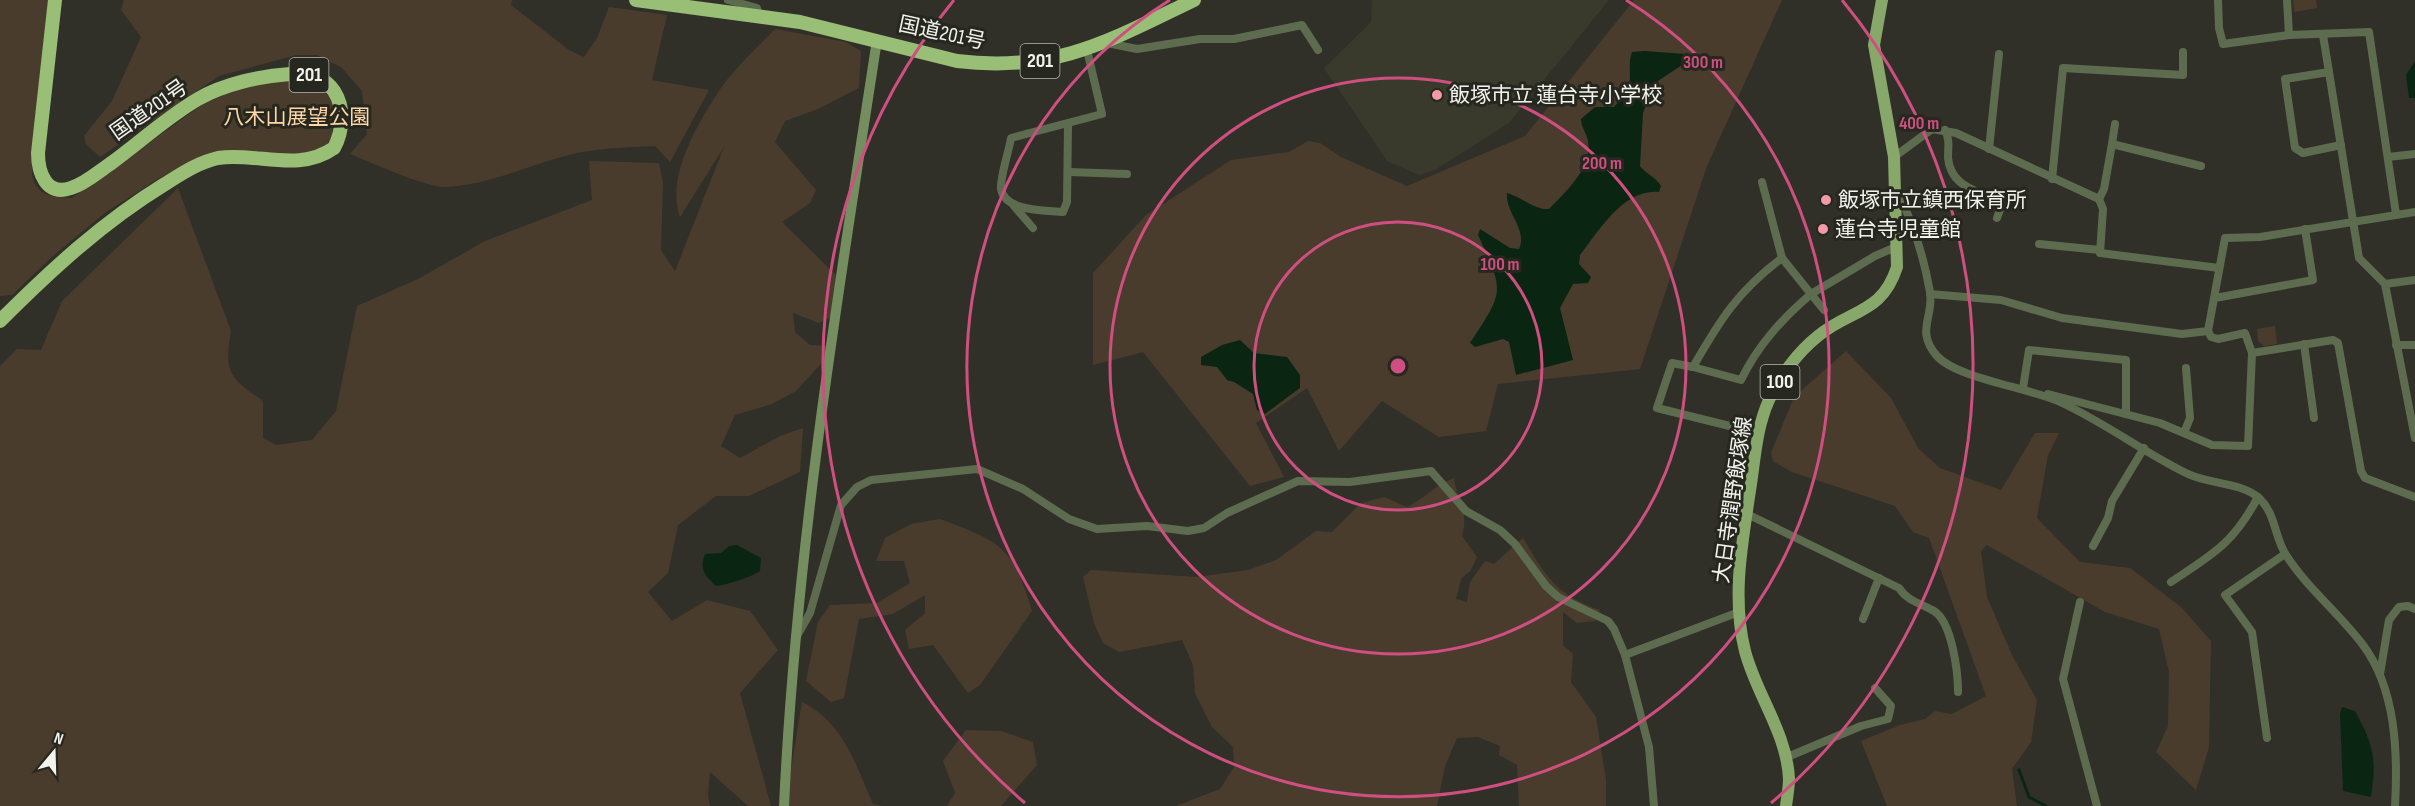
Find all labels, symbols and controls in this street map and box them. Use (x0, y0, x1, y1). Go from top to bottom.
street label: 国道201号 (896, 12, 988, 54)
road number: 201 (1020, 44, 1060, 78)
text: 300 m (1683, 52, 1723, 73)
road number: 201 (290, 58, 328, 92)
street label: 国道201号 (106, 74, 192, 146)
place label: 飯塚市立 蓮台寺小学校 (1449, 83, 1662, 108)
marker: 飯塚市立 蓮台寺小学校 (1430, 88, 1444, 102)
park label: 八木山展望公園 (224, 105, 371, 130)
text: 400 m (1899, 113, 1939, 134)
text: 200 m (1582, 153, 1622, 174)
place label: 飯塚市立鎮西保育所 (1838, 188, 2027, 213)
marker: 飯塚市立鎮西保育所 (1819, 193, 1833, 207)
place label: 蓮台寺児童館 (1835, 217, 1961, 242)
marker: 蓮台寺児童館 (1816, 222, 1830, 236)
text: 100 m (1481, 254, 1520, 275)
centre of rings (1388, 356, 1408, 376)
road number: 100 (1760, 365, 1800, 399)
street label: 大日寺潤野飯塚線 (1709, 415, 1757, 585)
north arrow (24, 722, 84, 782)
text: N (51, 729, 66, 750)

